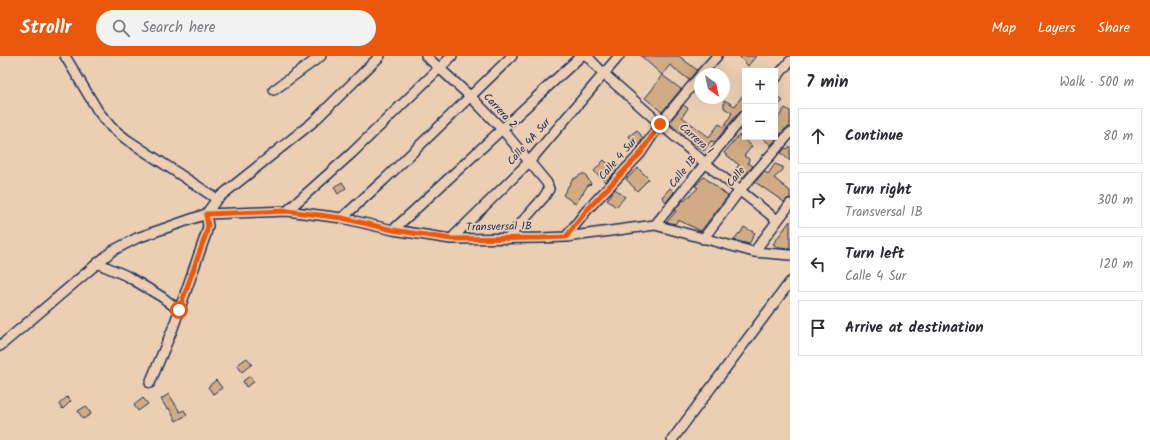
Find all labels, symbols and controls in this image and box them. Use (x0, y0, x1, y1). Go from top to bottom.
search box (96, 10, 376, 46)
text: Strollr (20, 13, 72, 43)
text: Search here (142, 16, 216, 40)
icon: search (110, 17, 132, 39)
text: Map (992, 17, 1016, 39)
text: Layers (1038, 17, 1076, 39)
text: Share (1098, 17, 1130, 39)
north arrow (694, 68, 730, 104)
map controls (742, 68, 778, 140)
button: + (742, 68, 778, 104)
text: 7 min (806, 69, 848, 96)
text: Walk · 500 m (1059, 72, 1134, 93)
street label: Carrera 2 (479, 89, 521, 133)
button: − (742, 104, 778, 140)
street label: Calle 4A Sur (503, 113, 556, 170)
route end (651, 115, 669, 133)
street label: Carrera 1 (675, 119, 717, 159)
text: Continue (845, 124, 903, 148)
icon: ahead (807, 125, 829, 147)
text: 80 m (1103, 126, 1133, 147)
street label: Calle 4 Sur (594, 133, 643, 184)
street label: Calle 1B (664, 152, 702, 192)
street label: Calle (722, 163, 750, 191)
text: Turn right (845, 178, 912, 202)
icon: right (807, 189, 829, 211)
text: 300 m (1097, 190, 1133, 211)
text: Transversal 1B (845, 202, 923, 223)
street label: Transversal 1B (466, 217, 532, 237)
text: Turn left (845, 242, 905, 266)
icon: left (807, 253, 829, 275)
text: 120 m (1099, 254, 1133, 275)
text: Calle 4 Sur (845, 266, 906, 287)
route start (170, 301, 188, 319)
text: Arrive at destination (845, 316, 984, 340)
icon: arrive (807, 317, 829, 339)

